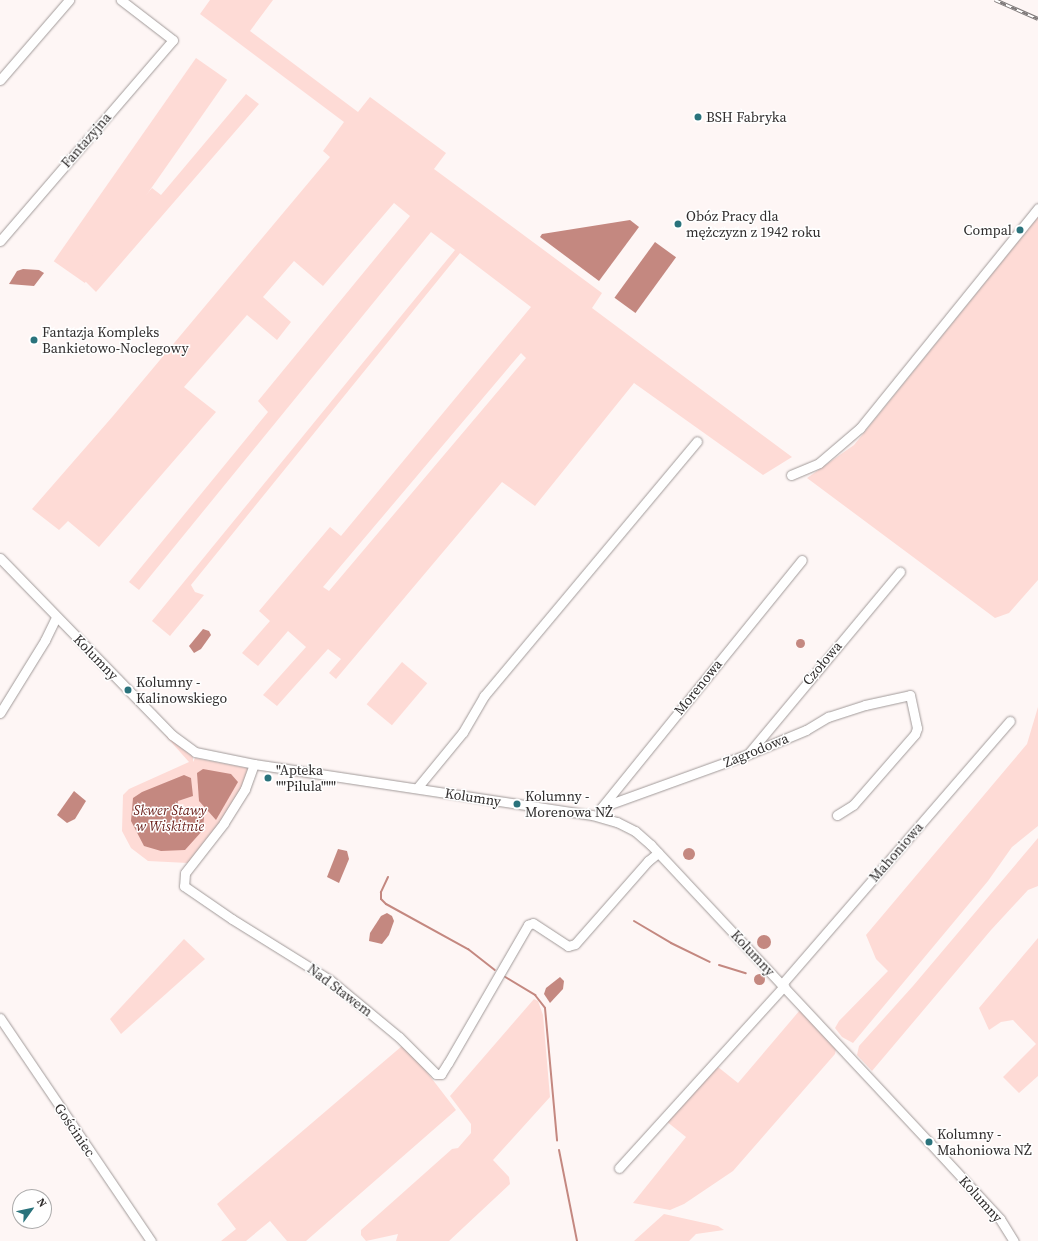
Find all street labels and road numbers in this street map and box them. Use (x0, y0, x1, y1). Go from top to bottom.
street label: Fantazyjna (57, 109, 115, 171)
street label: Kolumny (70, 631, 122, 683)
street label: Czołowa (799, 638, 845, 688)
street label: Morenowa (670, 656, 726, 718)
street label: Zagrodowa (721, 729, 791, 771)
street label: Kolumny (444, 784, 502, 810)
street label: Mahoniowa (866, 819, 926, 885)
street label: Kolumny (728, 927, 778, 979)
street label: Nad Stawem (304, 960, 376, 1020)
street label: Gościniec (51, 1100, 99, 1160)
street label: Kolumny (956, 1172, 1006, 1226)

